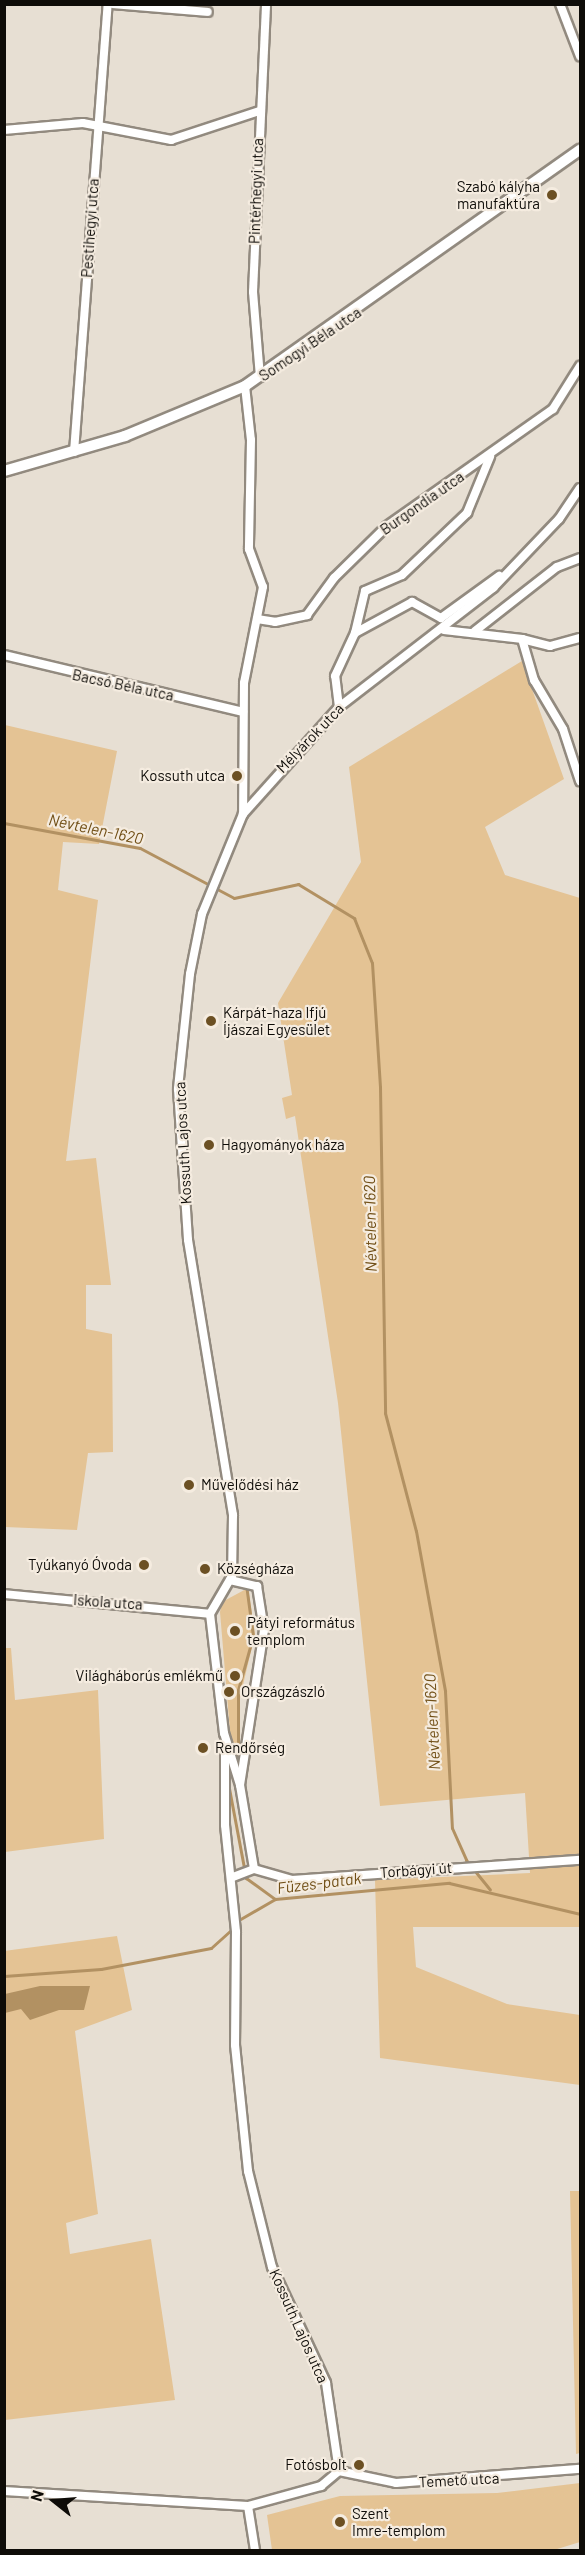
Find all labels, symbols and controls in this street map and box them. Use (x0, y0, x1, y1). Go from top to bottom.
street label: Pintérhegyi utca (245, 138, 267, 244)
place label: Szabó kályha manufaktúra (457, 177, 540, 212)
street label: Pestihegyi utca (78, 178, 102, 278)
marker: Szabó kályha manufaktúra (545, 188, 559, 202)
street label: Somogyi Béla utca (255, 303, 365, 385)
street label: Burgondia utca (377, 467, 467, 539)
street label: Bacsó Béla utca (71, 665, 175, 705)
street label: Mélyárok utca (272, 700, 348, 776)
place label: Kossuth utca (140, 767, 225, 785)
marker: Kossuth utca (230, 769, 244, 783)
water label: Névtelen-1620 (47, 810, 145, 848)
place label: Kárpát-haza Ifjú Íjászai Egyesület (223, 1003, 330, 1038)
marker: Kárpát-haza Ifjú Íjászai Egyesület (204, 1014, 218, 1028)
street label: Kossuth Lajos utca (171, 1081, 195, 1205)
place label: Hagyományok háza (221, 1136, 345, 1154)
marker: Hagyományok háza (202, 1138, 216, 1152)
water label: Névtelen-1620 (360, 1176, 380, 1272)
place label: Művelődési ház (201, 1476, 299, 1494)
marker: Művelődési ház (182, 1478, 196, 1492)
place label: Tyúkanyó Óvoda (28, 1556, 132, 1574)
marker: Tyúkanyó Óvoda (137, 1558, 151, 1572)
place label: Községháza (217, 1560, 294, 1578)
marker: Községháza (198, 1562, 212, 1576)
street label: Iskola utca (73, 1591, 143, 1613)
place label: Pátyi református templom (247, 1613, 355, 1648)
marker: Pátyi református templom (228, 1624, 242, 1638)
place label: Világháborús emlékmű (76, 1667, 223, 1685)
marker: Világháborús emlékmű (228, 1669, 242, 1683)
water label: Névtelen-1620 (420, 1673, 444, 1771)
place label: Országzászló (241, 1683, 325, 1701)
marker: Országzászló (222, 1685, 236, 1699)
place label: Rendőrség (215, 1739, 285, 1757)
marker: Rendőrség (196, 1741, 210, 1755)
street label: Torbágyi út (379, 1859, 453, 1881)
water label: Füzes-patak (276, 1868, 362, 1898)
street label: Kossuth Lajos utca (266, 2266, 332, 2386)
place label: Fotósbolt (285, 2456, 347, 2474)
marker: Fotósbolt (352, 2458, 366, 2472)
street label: Temető utca (418, 2469, 500, 2491)
north arrow (24, 2471, 84, 2531)
text: N (26, 2488, 47, 2503)
place label: Szent Imre-templom (352, 2504, 445, 2539)
marker: Szent Imre-templom (333, 2515, 347, 2529)

